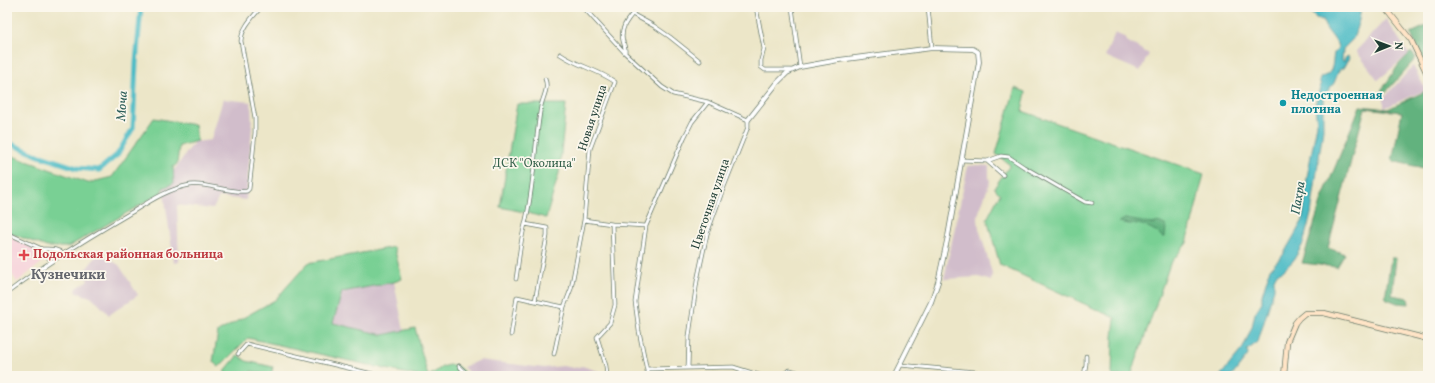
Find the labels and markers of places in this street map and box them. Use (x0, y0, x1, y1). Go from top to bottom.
place label: Недостроенная плотина (1291, 88, 1383, 118)
marker: Недостроенная плотина (1278, 98, 1288, 108)
place label: Подольская районная больница (33, 247, 224, 263)
marker: Подольская районная больница (18, 249, 30, 261)

